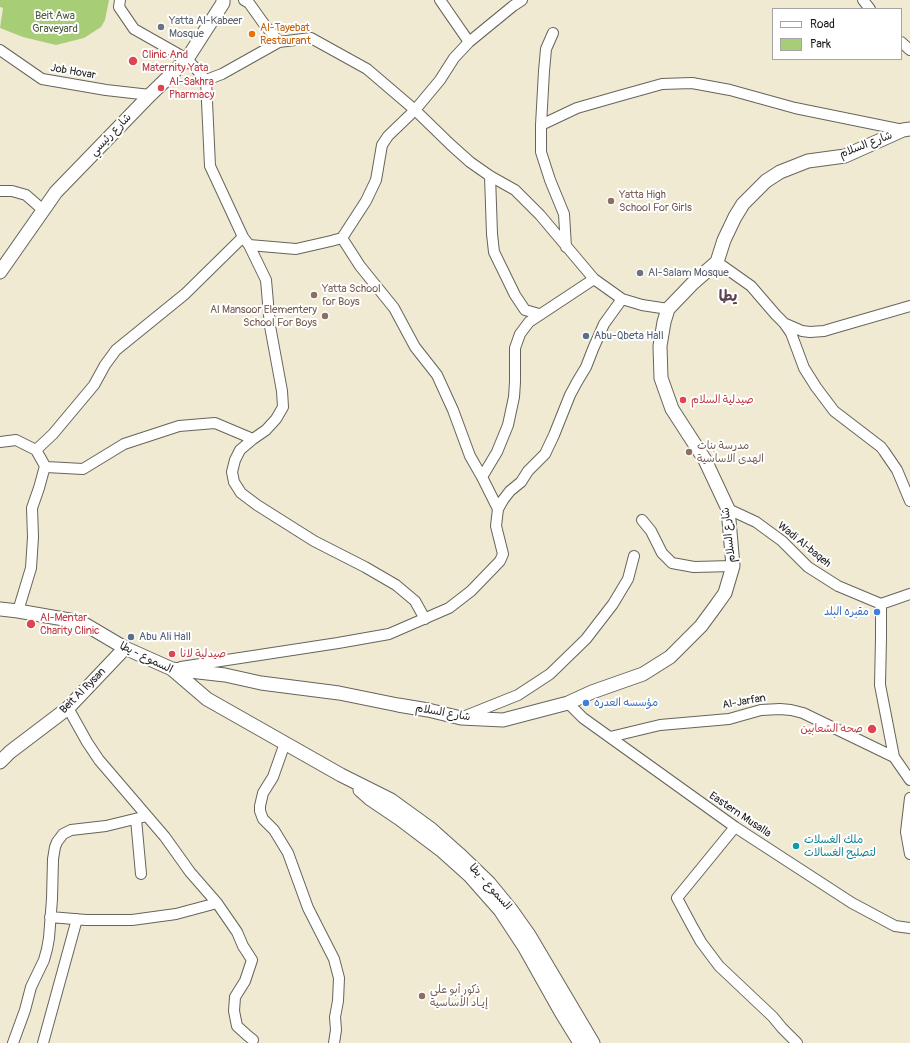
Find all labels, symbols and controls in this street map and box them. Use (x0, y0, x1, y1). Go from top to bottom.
legend (772, 8, 902, 60)
park label: Beit Awa Graveyard (32, 9, 78, 35)
place label: Yatta Al-Kabeer Mosque (169, 14, 242, 40)
text: Road (810, 17, 835, 32)
place label: Al-Tayebat Restaurant (260, 21, 311, 47)
marker: Yatta Al-Kabeer Mosque (156, 22, 166, 32)
marker: Al-Tayebat Restaurant (247, 29, 257, 39)
text: Park (810, 37, 831, 52)
place label: Clinic And Maternity Yata (142, 48, 208, 74)
marker: Clinic And Maternity Yata (127, 55, 139, 67)
street label: Job Hovar (49, 62, 97, 82)
place label: Al-Sakhra Pharmacy (169, 75, 214, 101)
marker: Al-Sakhra Pharmacy (156, 83, 166, 93)
street label: شارع رئيسي (88, 111, 134, 159)
street label: شارع السلام (838, 129, 894, 161)
place label: Yatta High School For Girls (619, 188, 692, 214)
marker: Yatta High School For Girls (606, 196, 616, 206)
place label: Al-Salam Mosque (648, 266, 729, 280)
marker: Al-Salam Mosque (635, 268, 645, 278)
place label: Yatta School for Boys (322, 282, 381, 308)
district label: يطا (719, 288, 737, 306)
marker: Yatta School for Boys (309, 290, 319, 300)
place label: Al Mansoor Elementery School For Boys (210, 303, 317, 329)
marker: Al Mansoor Elementery School For Boys (320, 311, 330, 321)
place label: Abu-Qbeta Hall (594, 329, 664, 343)
marker: Abu-Qbeta Hall (581, 331, 591, 341)
place label: صيدلية السلام (691, 393, 754, 407)
marker: صيدلية السلام (678, 395, 688, 405)
place label: مدرسة بنات الهدى الاساسية (697, 439, 764, 465)
marker: مدرسة بنات الهدى الاساسية (684, 447, 694, 457)
street label: شارع السلام (719, 507, 739, 563)
street label: Wadi Al-baqeh (775, 519, 833, 571)
place label: مقبره البلد (824, 605, 869, 619)
marker: مقبره البلد (872, 607, 882, 617)
place label: Al-Mentar Charity Clinic (40, 611, 99, 637)
marker: Al-Mentar Charity Clinic (25, 618, 37, 630)
place label: Abu Ali Hall (139, 630, 191, 644)
marker: Abu Ali Hall (126, 632, 136, 642)
street label: السموع - يطا (117, 639, 175, 677)
place label: صيدلية لانا (180, 647, 226, 661)
marker: صيدلية لانا (167, 649, 177, 659)
street label: Beit Al Rysan (57, 665, 109, 717)
street label: Al-Jarfan (721, 692, 767, 712)
place label: مؤسسه العدره (594, 696, 658, 710)
marker: مؤسسه العدره (581, 698, 591, 708)
street label: شارع السلام (414, 702, 472, 724)
place label: صحه الشعابين (801, 722, 863, 736)
marker: صحه الشعابين (866, 723, 878, 735)
street label: Eastern Musalla (706, 789, 774, 841)
place label: ملك الغسلات لتصليح الغسالات (804, 833, 876, 859)
marker: ملك الغسلات لتصليح الغسالات (791, 841, 801, 851)
street label: السموع - يطا (466, 861, 514, 913)
place label: ذكور أبو علي إيـاد الأساسية (430, 983, 488, 1009)
marker: ذكور أبو علي إيـاد الأساسية (417, 991, 427, 1001)

